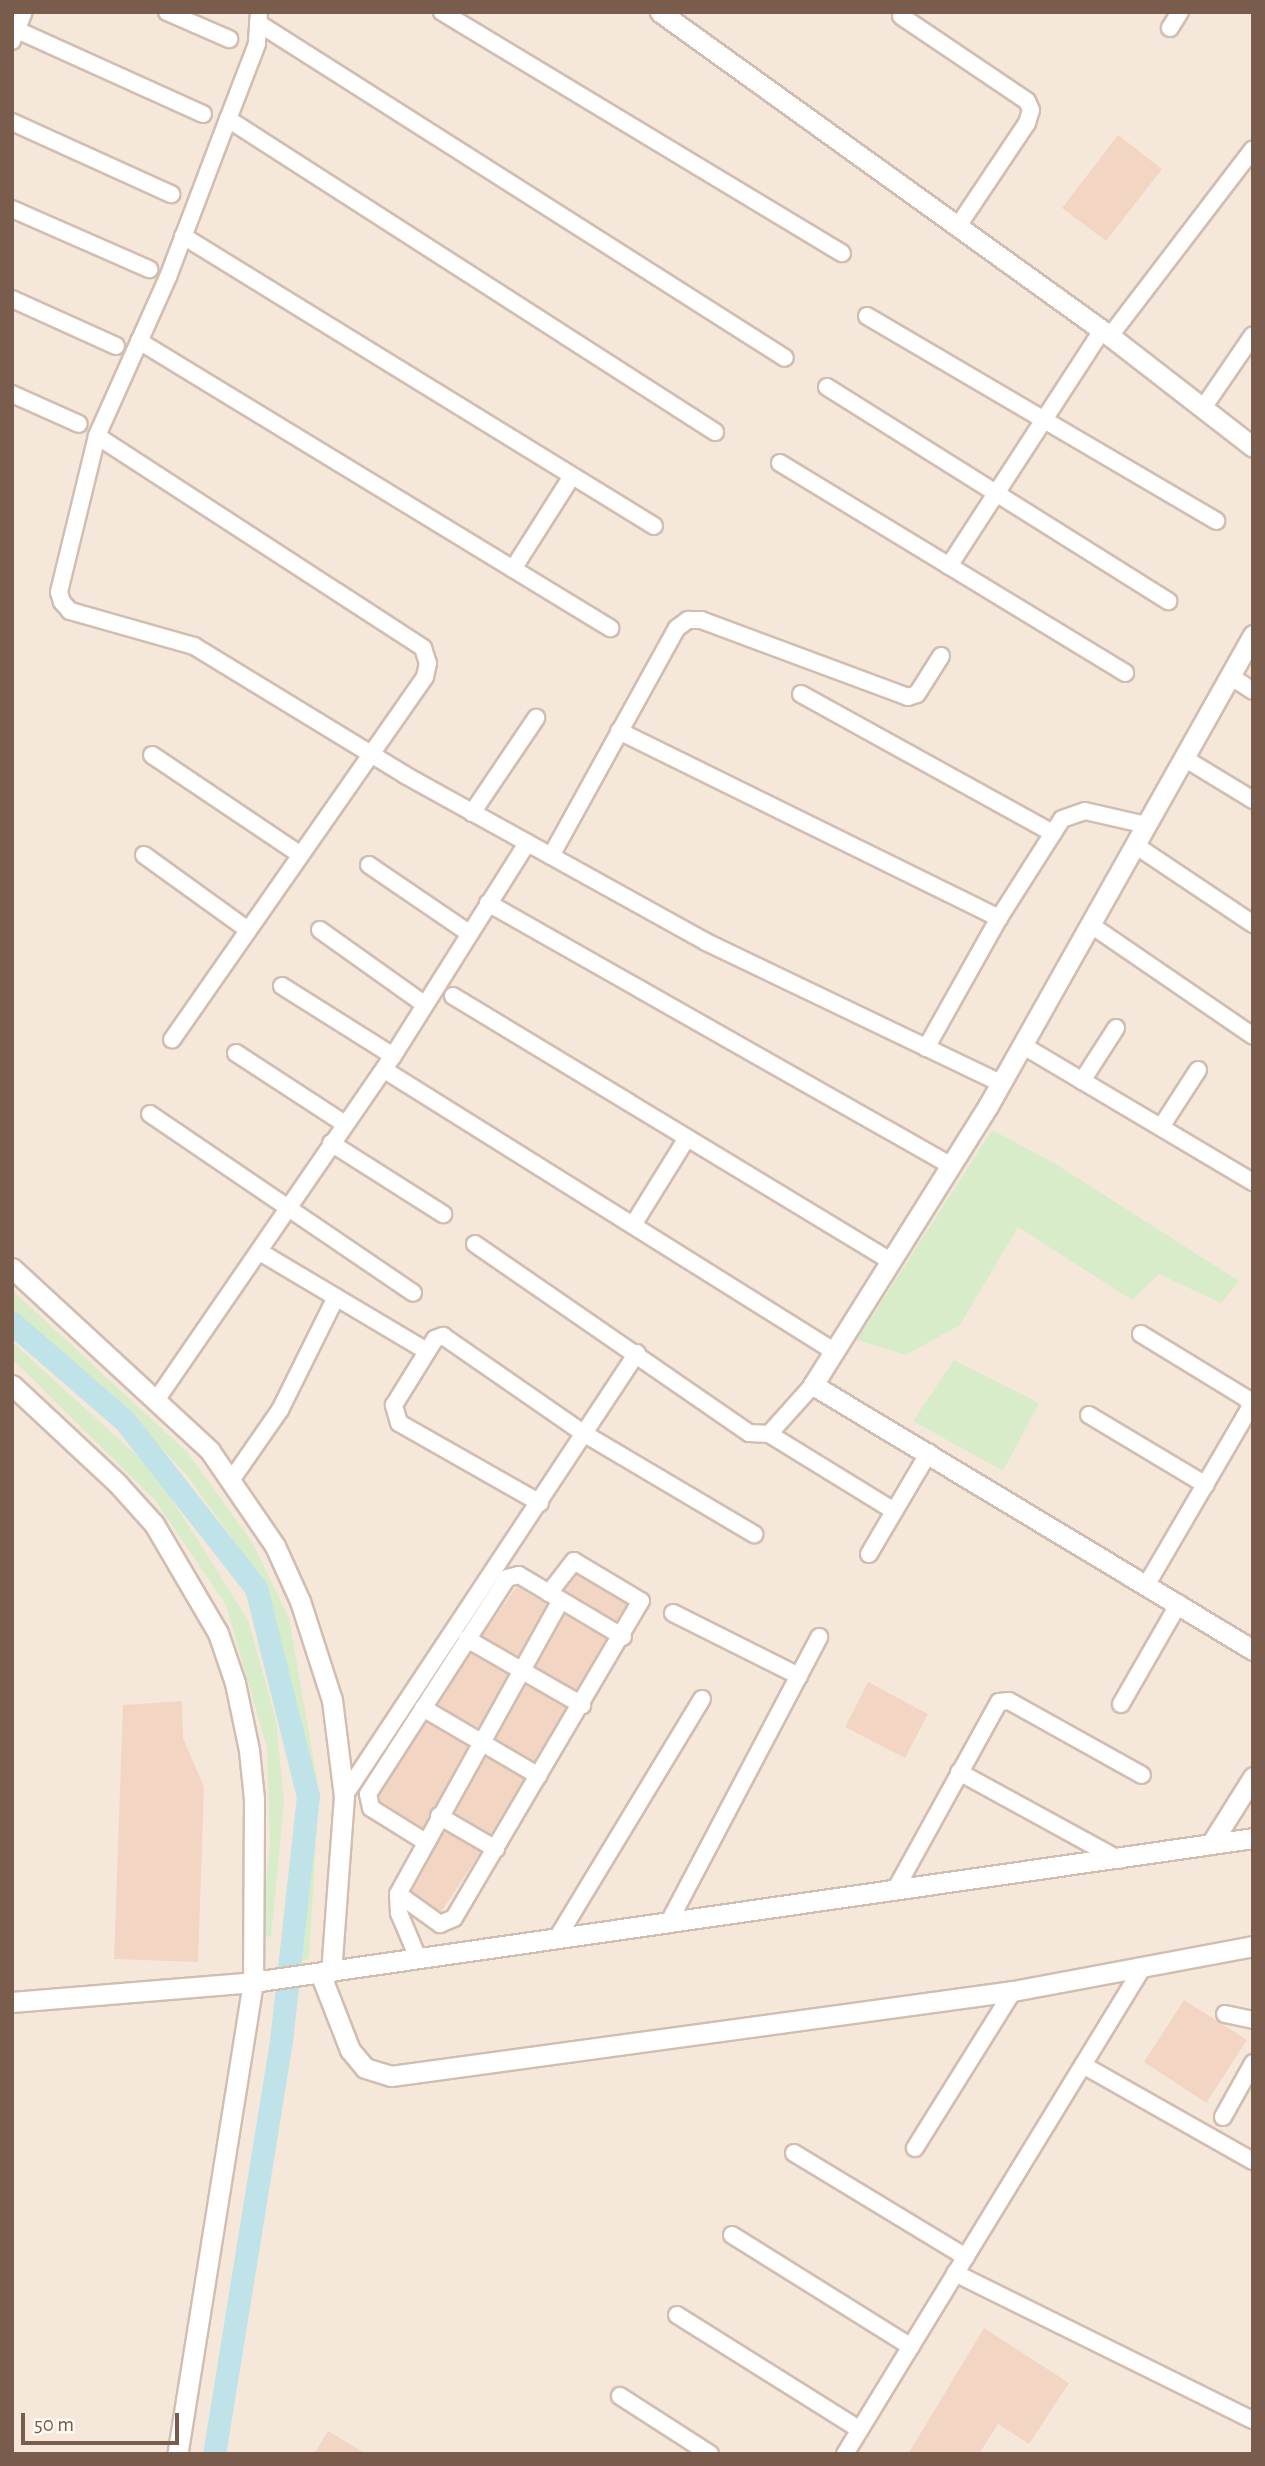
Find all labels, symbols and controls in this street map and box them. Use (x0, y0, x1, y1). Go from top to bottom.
scale bar (24, 2400, 182, 2444)
text: 50 m (34, 2414, 74, 2435)

